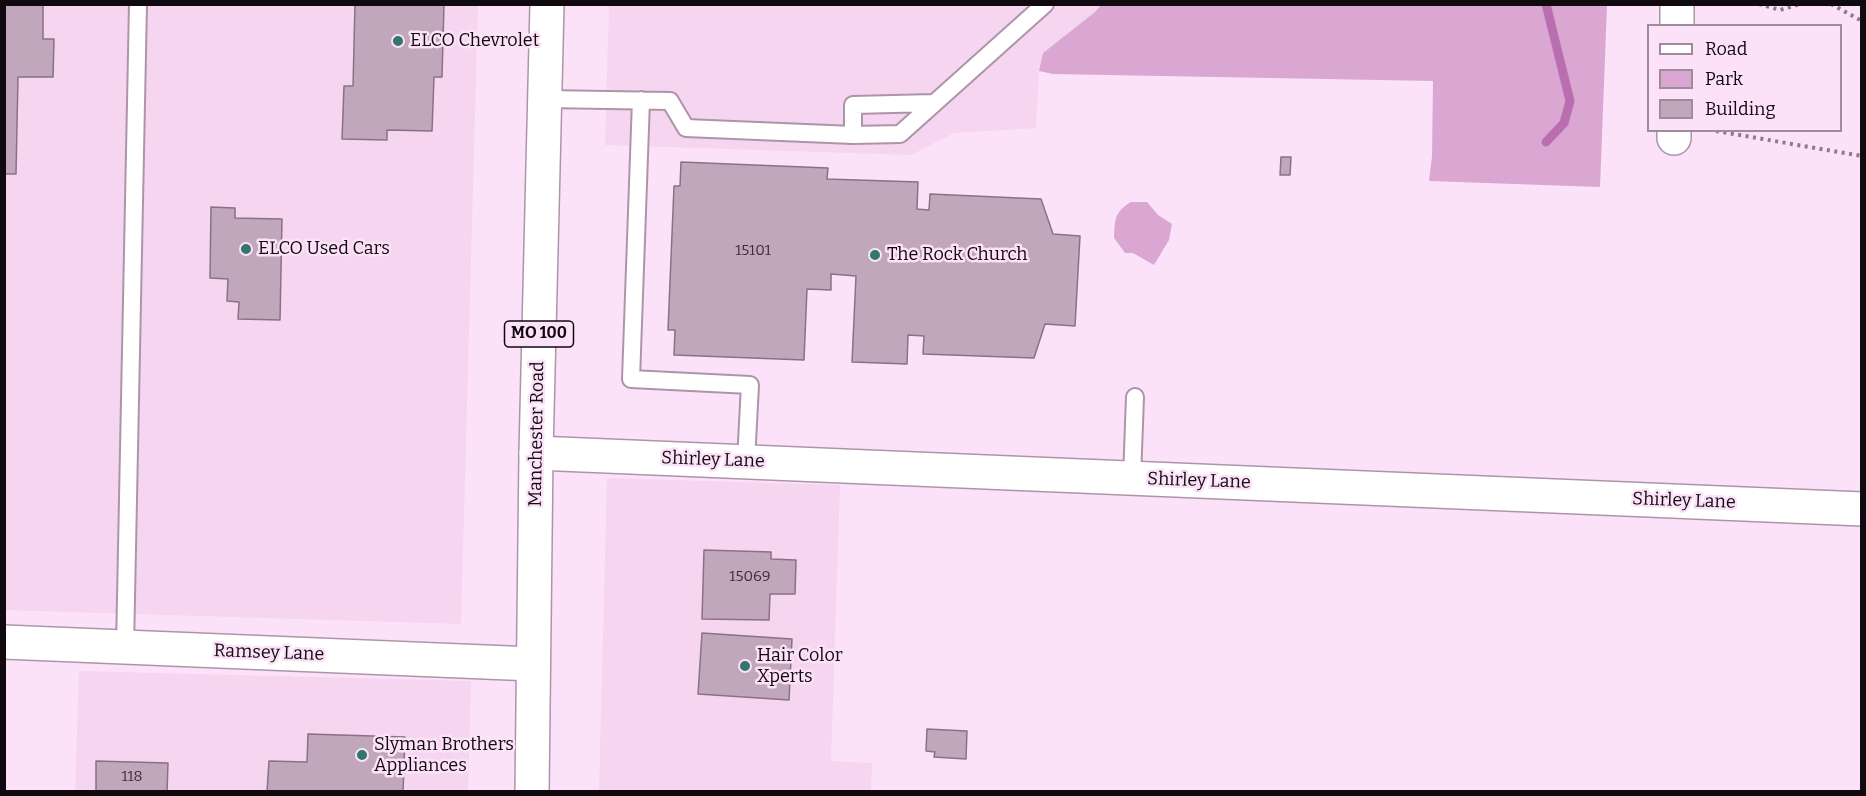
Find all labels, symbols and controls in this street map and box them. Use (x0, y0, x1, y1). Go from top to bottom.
legend (1647, 24, 1842, 132)
place label: ELCO Chevrolet (410, 30, 539, 52)
marker: ELCO Chevrolet (391, 34, 405, 48)
text: Road (1705, 38, 1747, 60)
text: Park (1705, 68, 1743, 90)
text: Building (1705, 98, 1776, 120)
place label: ELCO Used Cars (258, 238, 390, 260)
marker: ELCO Used Cars (239, 242, 253, 256)
house number: 15101 (735, 242, 771, 260)
place label: The Rock Church (887, 244, 1028, 266)
marker: The Rock Church (868, 248, 882, 262)
road number: MO 100 (504, 321, 574, 347)
street label: Manchester Road (525, 361, 549, 507)
street label: Shirley Lane (661, 447, 765, 473)
street label: Shirley Lane (1147, 468, 1251, 494)
street label: Shirley Lane (1632, 488, 1736, 514)
house number: 15069 (729, 568, 771, 586)
street label: Ramsey Lane (213, 640, 325, 666)
place label: Hair Color Xperts (757, 645, 843, 688)
marker: Hair Color Xperts (738, 659, 752, 673)
place label: Slyman Brothers Appliances (374, 734, 514, 777)
marker: Slyman Brothers Appliances (355, 748, 369, 762)
house number: 118 (121, 768, 143, 786)

